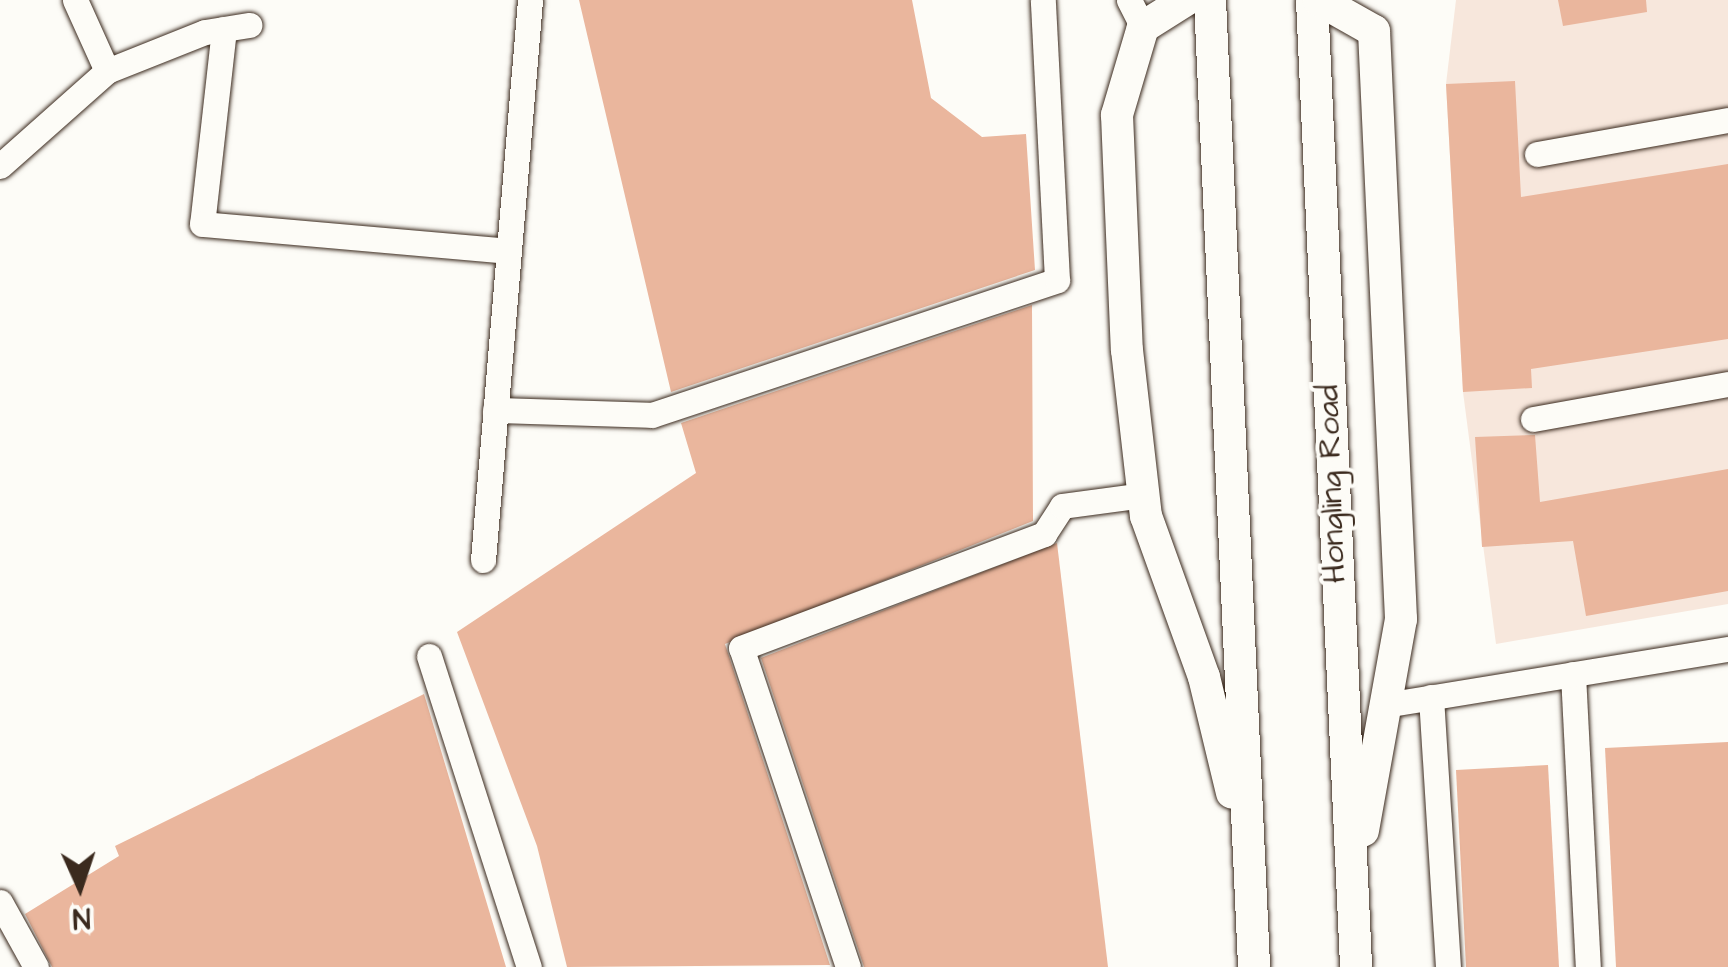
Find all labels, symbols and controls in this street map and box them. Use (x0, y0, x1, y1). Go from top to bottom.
street label: Hongling Road (1309, 384, 1355, 584)
north arrow (30, 837, 130, 937)
text: N (72, 898, 91, 937)

